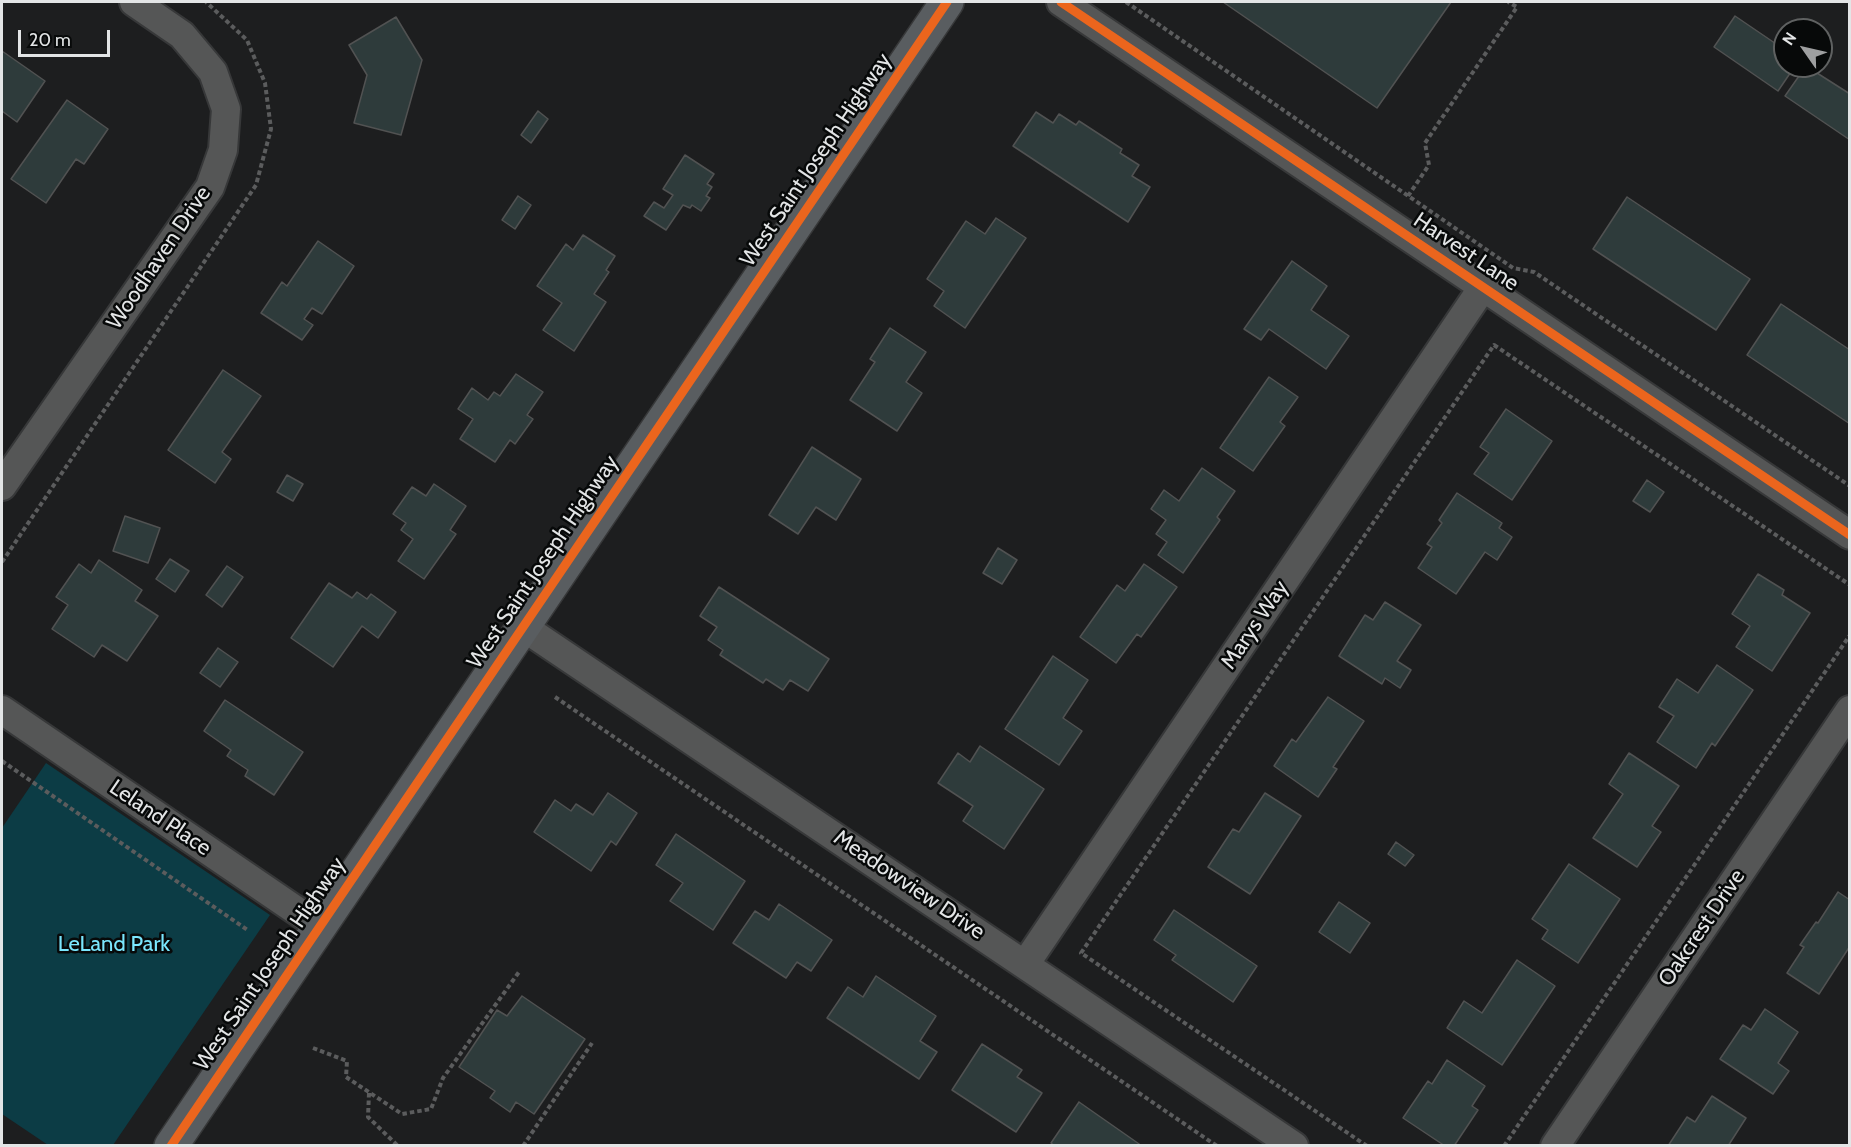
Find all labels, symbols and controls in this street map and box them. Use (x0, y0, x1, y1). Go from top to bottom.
scale bar (21, 18, 112, 56)
north arrow (1773, 18, 1833, 78)
text: 20 m (29, 29, 71, 51)
text: N (1778, 29, 1800, 49)
street label: West Saint Joseph Highway (735, 48, 897, 272)
street label: Woodhaven Drive (101, 181, 217, 335)
street label: Harvest Lane (1408, 207, 1524, 297)
street label: West Saint Joseph Highway (462, 450, 624, 674)
street label: Marys Way (1216, 576, 1294, 674)
street label: Leland Place (104, 774, 216, 862)
street label: Meadowview Drive (828, 825, 990, 945)
street label: West Saint Joseph Highway (189, 852, 351, 1076)
street label: Oakcrest Drive (1653, 864, 1751, 992)
park label: LeLand Park (58, 932, 170, 958)

